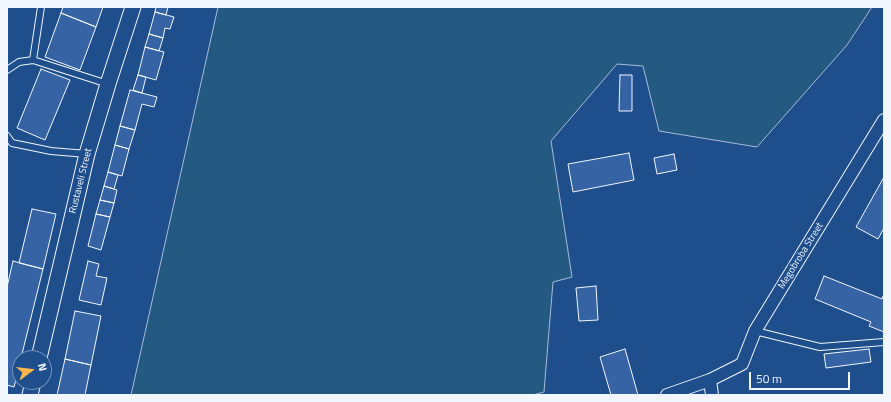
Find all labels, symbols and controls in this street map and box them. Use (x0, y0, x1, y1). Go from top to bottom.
street label: Rustaveli Street (67, 147, 95, 215)
street label: Megobroba Street (776, 221, 826, 291)
north arrow (12, 350, 52, 390)
text: N (34, 361, 51, 373)
scale bar (751, 364, 852, 390)
text: 50 m (756, 369, 782, 388)

